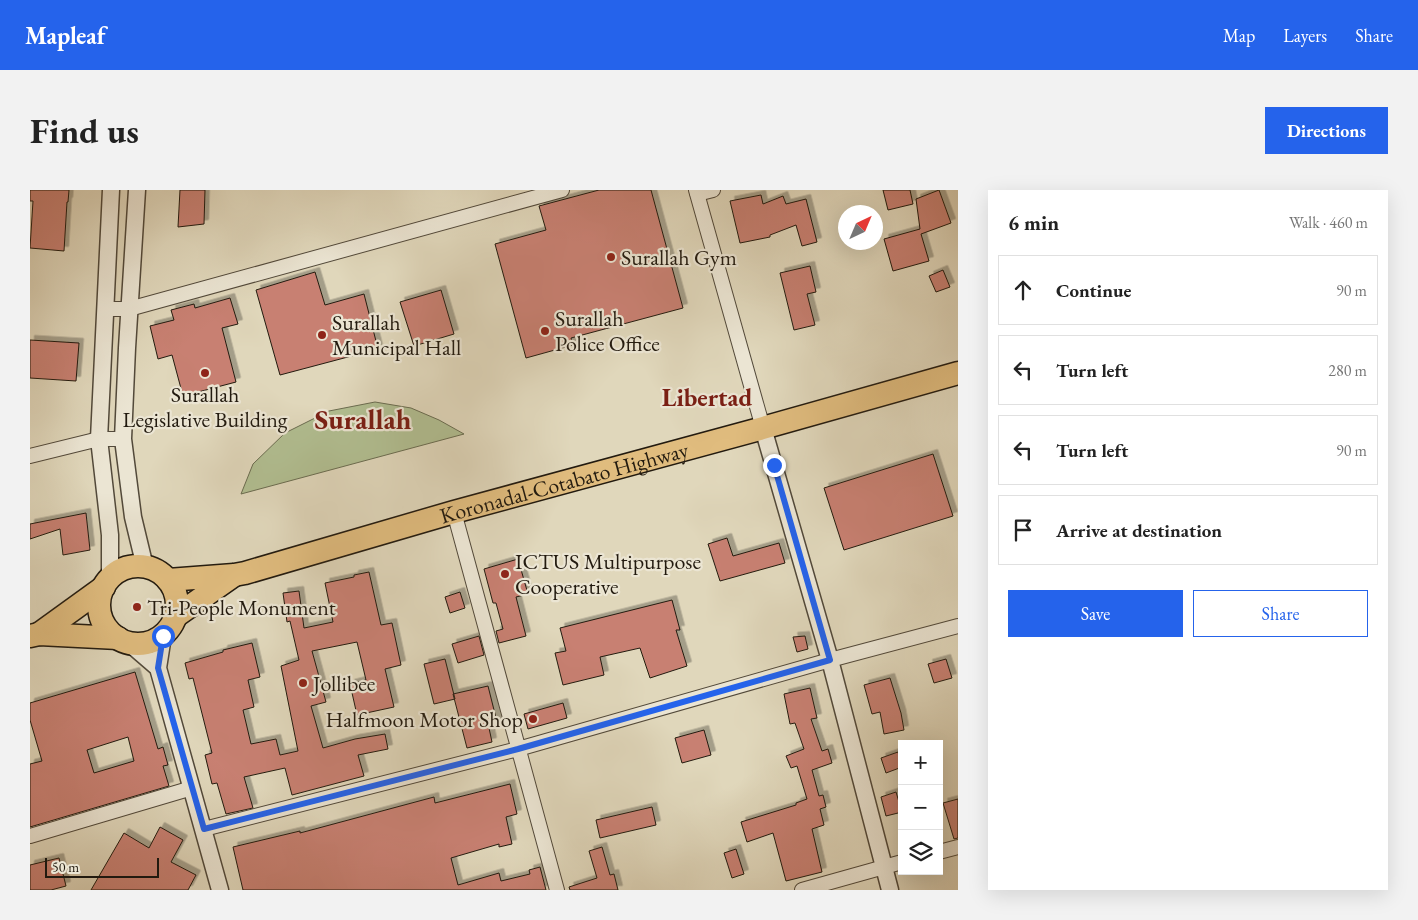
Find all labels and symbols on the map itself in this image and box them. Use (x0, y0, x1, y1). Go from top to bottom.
north arrow (838, 205, 883, 250)
place label: Surallah Gym (621, 243, 737, 272)
marker: Surallah Gym (605, 251, 617, 263)
place label: Surallah Police Office (555, 304, 660, 358)
place label: Surallah Municipal Hall (332, 308, 461, 362)
marker: Surallah Police Office (539, 325, 551, 337)
marker: Surallah Municipal Hall (316, 329, 328, 341)
marker: Surallah Legislative Building (199, 367, 211, 379)
place label: Surallah Legislative Building (123, 380, 288, 434)
district label: Libertad (662, 381, 752, 413)
district label: Surallah (315, 401, 412, 437)
street label: Koronadal-Cotabato Highway (436, 435, 692, 530)
route end (763, 454, 786, 477)
place label: ICTUS Multipurpose Cooperative (515, 547, 701, 601)
marker: ICTUS Multipurpose Cooperative (499, 568, 511, 580)
place label: Tri-People Monument (147, 593, 336, 622)
marker: Tri-People Monument (131, 601, 143, 613)
route start (152, 625, 175, 648)
place label: Jollibee (311, 669, 376, 698)
marker: Jollibee (297, 677, 309, 689)
place label: Halfmoon Motor Shop (326, 705, 523, 734)
marker: Halfmoon Motor Shop (527, 713, 539, 725)
scale bar (45, 855, 159, 878)

